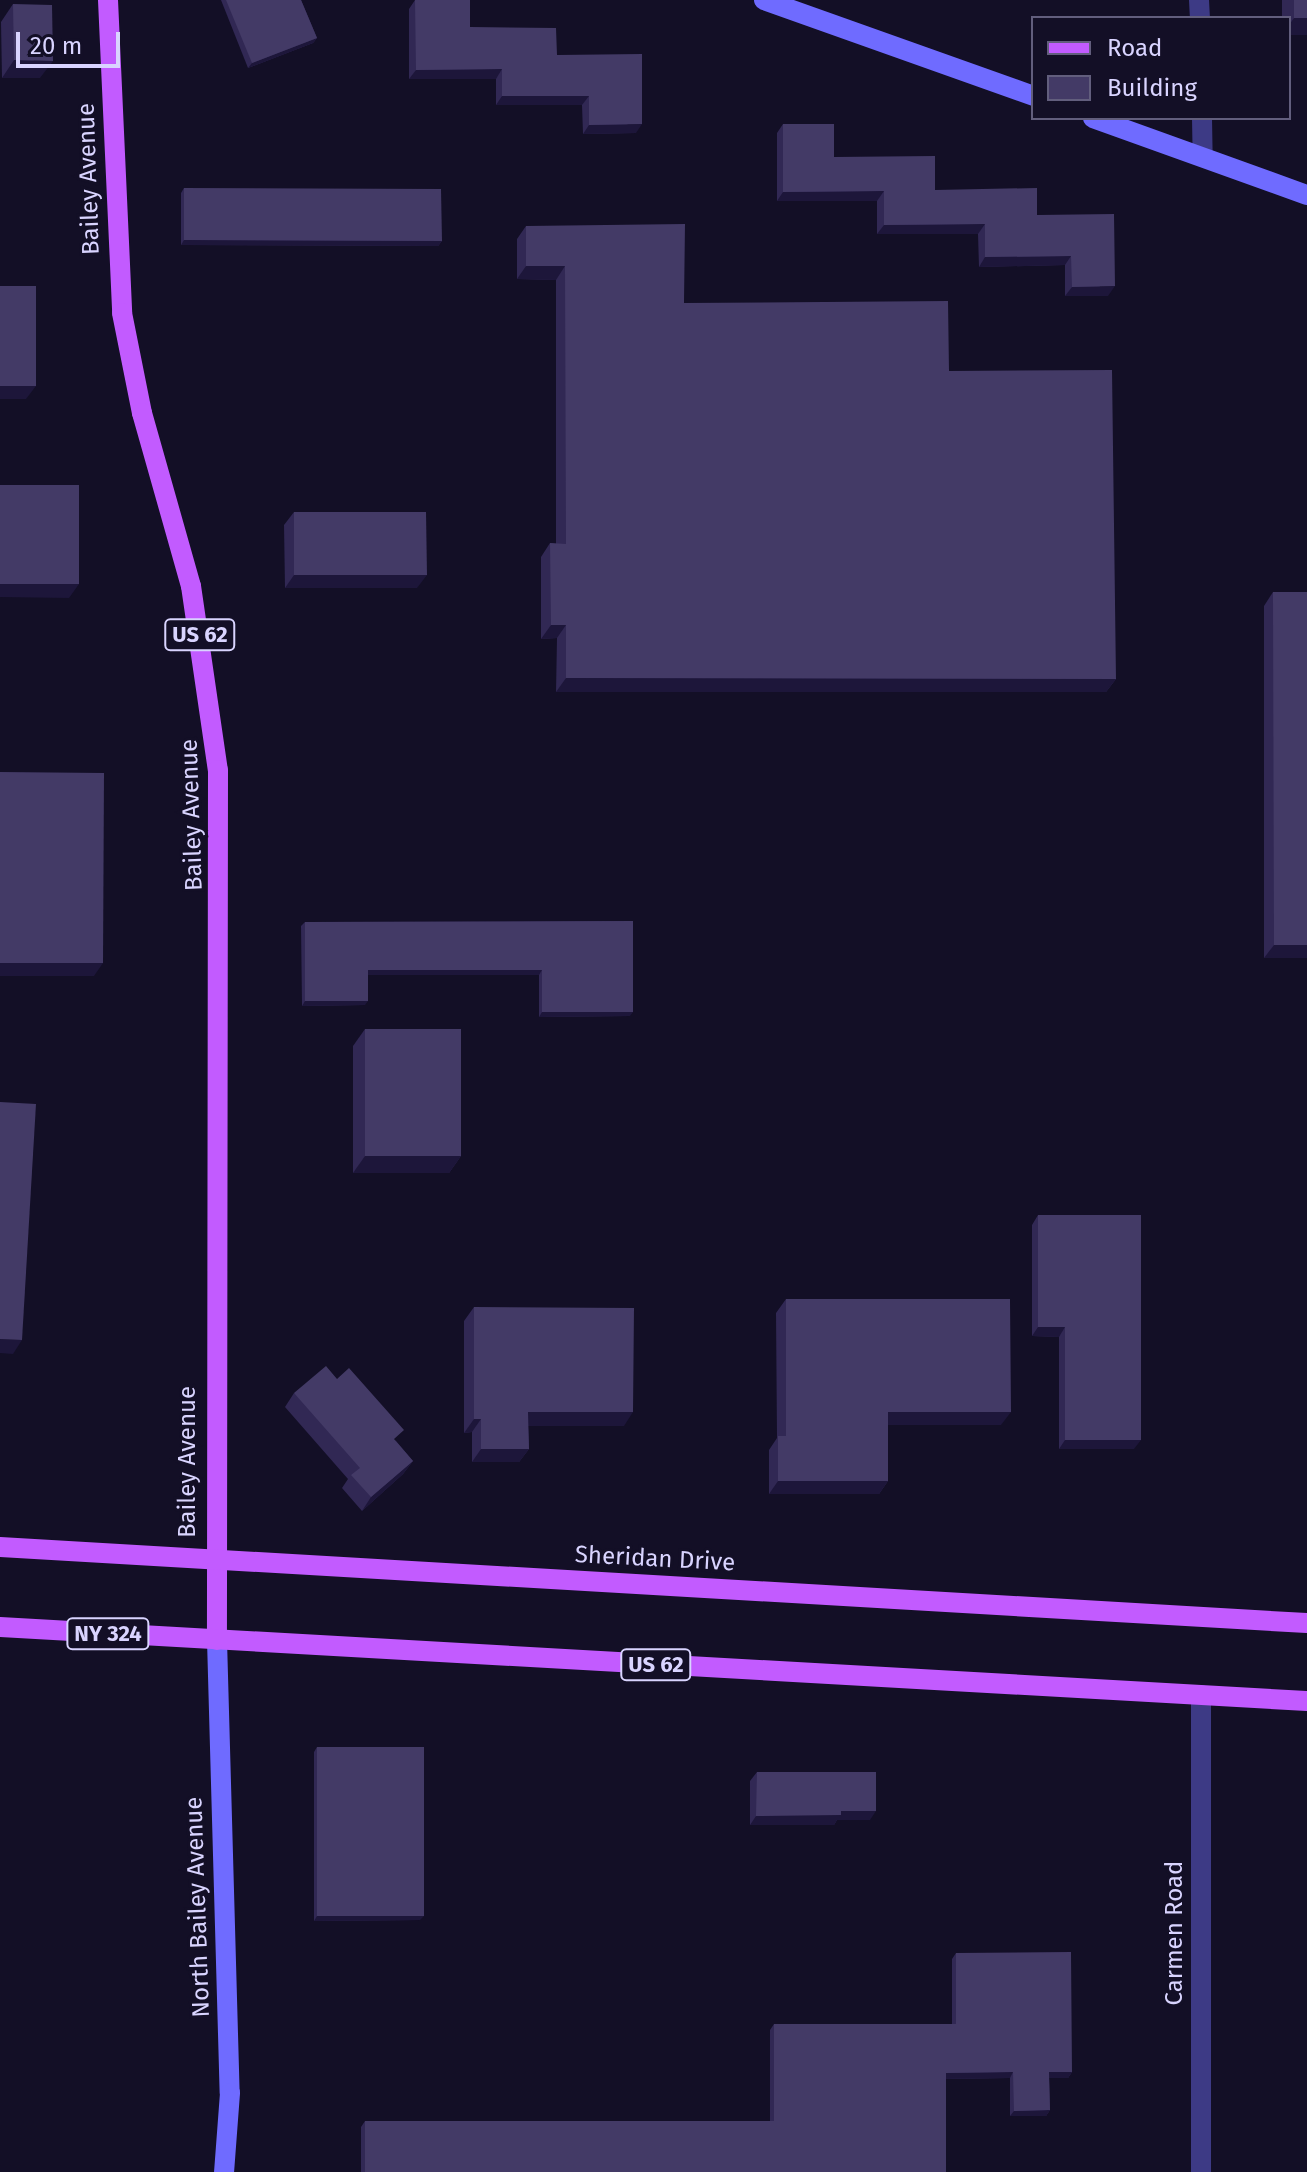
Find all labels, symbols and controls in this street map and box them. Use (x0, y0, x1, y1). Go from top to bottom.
scale bar (20, 16, 124, 66)
legend (1031, 16, 1291, 120)
text: 20 m (30, 32, 82, 60)
text: Road (1107, 34, 1162, 62)
text: Building (1107, 74, 1197, 102)
street label: Bailey Avenue (72, 102, 106, 256)
road number: US 62 (164, 617, 236, 653)
street label: Bailey Avenue (175, 738, 209, 892)
street label: Bailey Avenue (174, 1386, 202, 1538)
street label: Sheridan Drive (574, 1540, 736, 1578)
road number: NY 324 (66, 1616, 150, 1652)
road number: US 62 (620, 1647, 692, 1683)
street label: North Bailey Avenue (180, 1796, 216, 2018)
street label: Carmen Road (1161, 1861, 1189, 2005)

